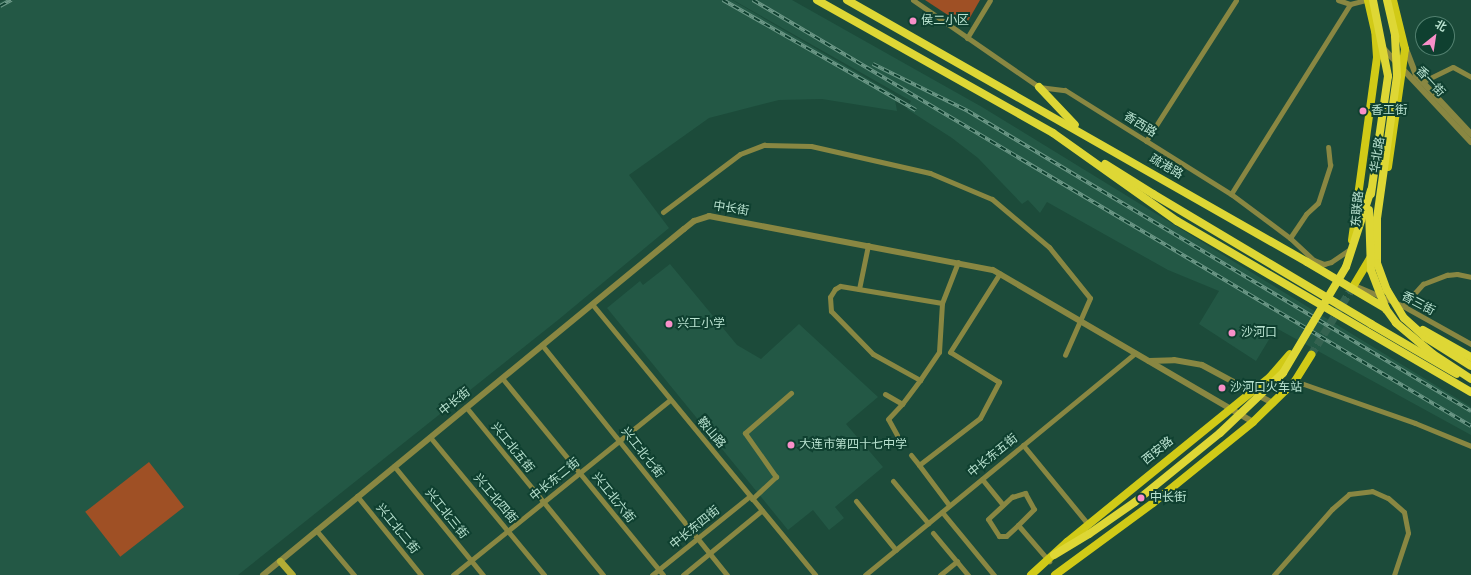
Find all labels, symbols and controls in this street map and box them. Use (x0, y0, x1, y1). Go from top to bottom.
place label: 侯二小区 (921, 14, 969, 28)
marker: 侯二小区 (908, 16, 918, 26)
north arrow (1415, 16, 1455, 56)
text: 北 (1433, 18, 1449, 34)
street label: 香一街 (1412, 64, 1448, 100)
place label: 香工街 (1371, 104, 1407, 118)
marker: 香工街 (1358, 106, 1368, 116)
street label: 香西路 (1121, 109, 1159, 141)
street label: 华北路 (1368, 136, 1388, 174)
street label: 疏港路 (1147, 152, 1185, 182)
street label: 东联路 (1349, 190, 1367, 228)
street label: 中长街 (712, 199, 750, 219)
street label: 香三街 (1399, 289, 1437, 319)
place label: 兴工小学 (677, 317, 725, 331)
marker: 兴工小学 (664, 319, 674, 329)
place label: 沙河口 (1241, 326, 1277, 340)
marker: 沙河口 (1226, 327, 1238, 339)
place label: 沙河口火车站 (1230, 381, 1302, 395)
marker: 沙河口火车站 (1217, 383, 1227, 393)
street label: 中长街 (436, 385, 474, 419)
street label: 鞍山路 (694, 415, 728, 451)
street label: 兴工北五街 (488, 420, 536, 476)
street label: 兴工北七街 (618, 425, 666, 481)
street label: 中长东五街 (965, 432, 1021, 480)
street label: 西安路 (1139, 434, 1177, 468)
place label: 大连市第四十七中学 (799, 438, 907, 452)
marker: 大连市第四十七中学 (786, 440, 796, 450)
street label: 中长东二街 (527, 456, 583, 504)
street label: 兴工北六街 (589, 470, 637, 526)
street label: 兴工北四街 (470, 471, 520, 527)
street label: 兴工北三街 (422, 486, 470, 542)
place label: 中长街 (1150, 491, 1186, 505)
marker: 中长街 (1135, 492, 1147, 504)
street label: 兴工北二街 (373, 501, 421, 557)
street label: 中长东四街 (667, 504, 723, 552)

